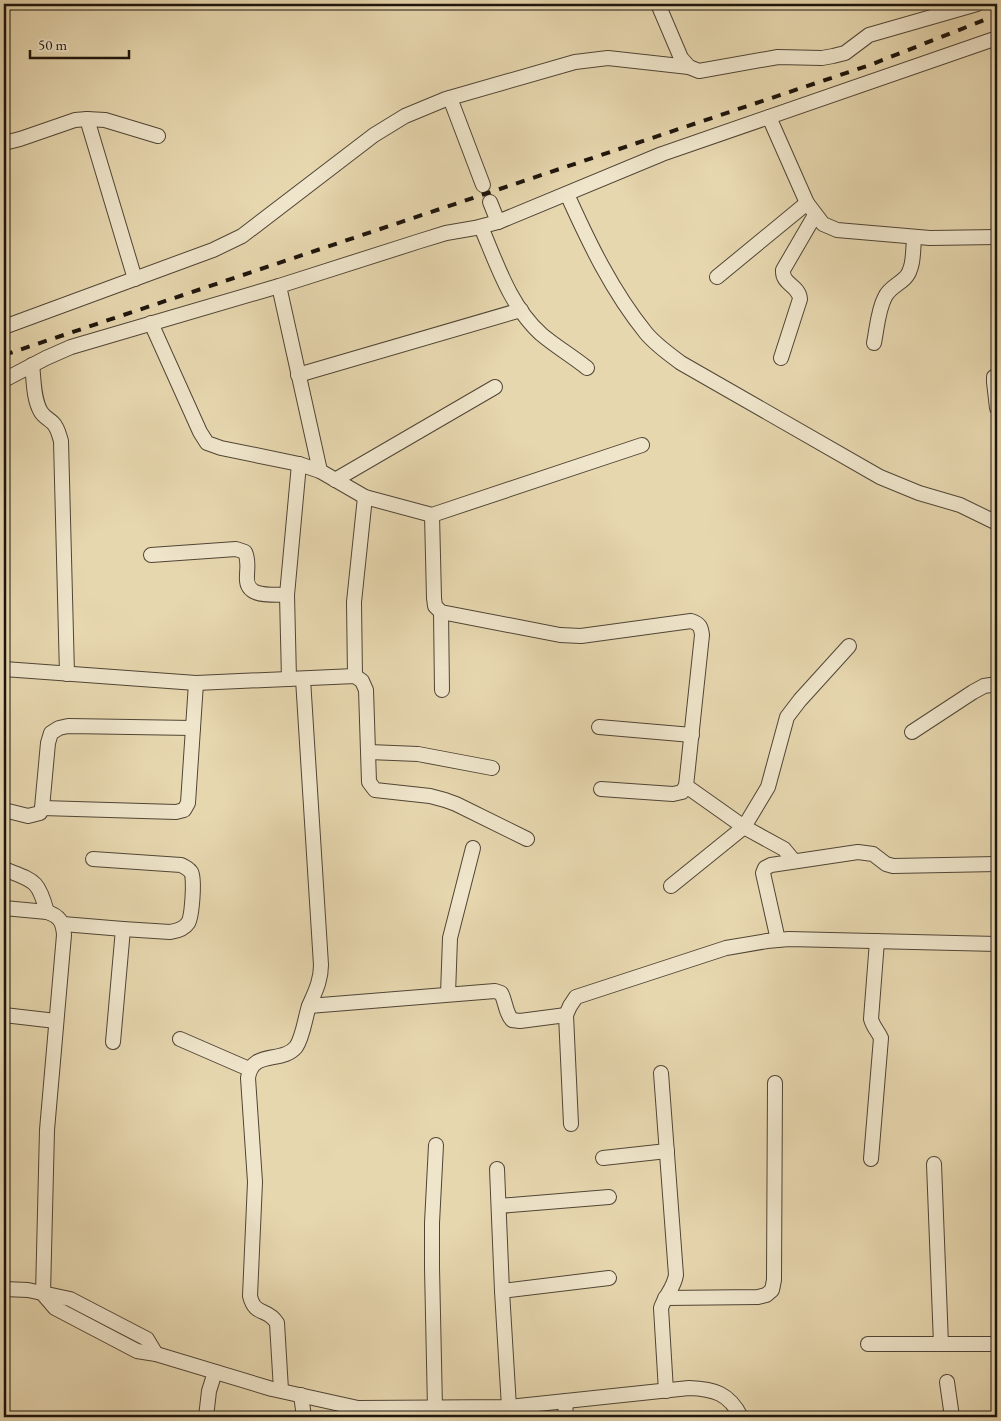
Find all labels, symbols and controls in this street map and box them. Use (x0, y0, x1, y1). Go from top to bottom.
scale bar (30, 28, 129, 60)
text: 50 m (38, 35, 67, 54)

